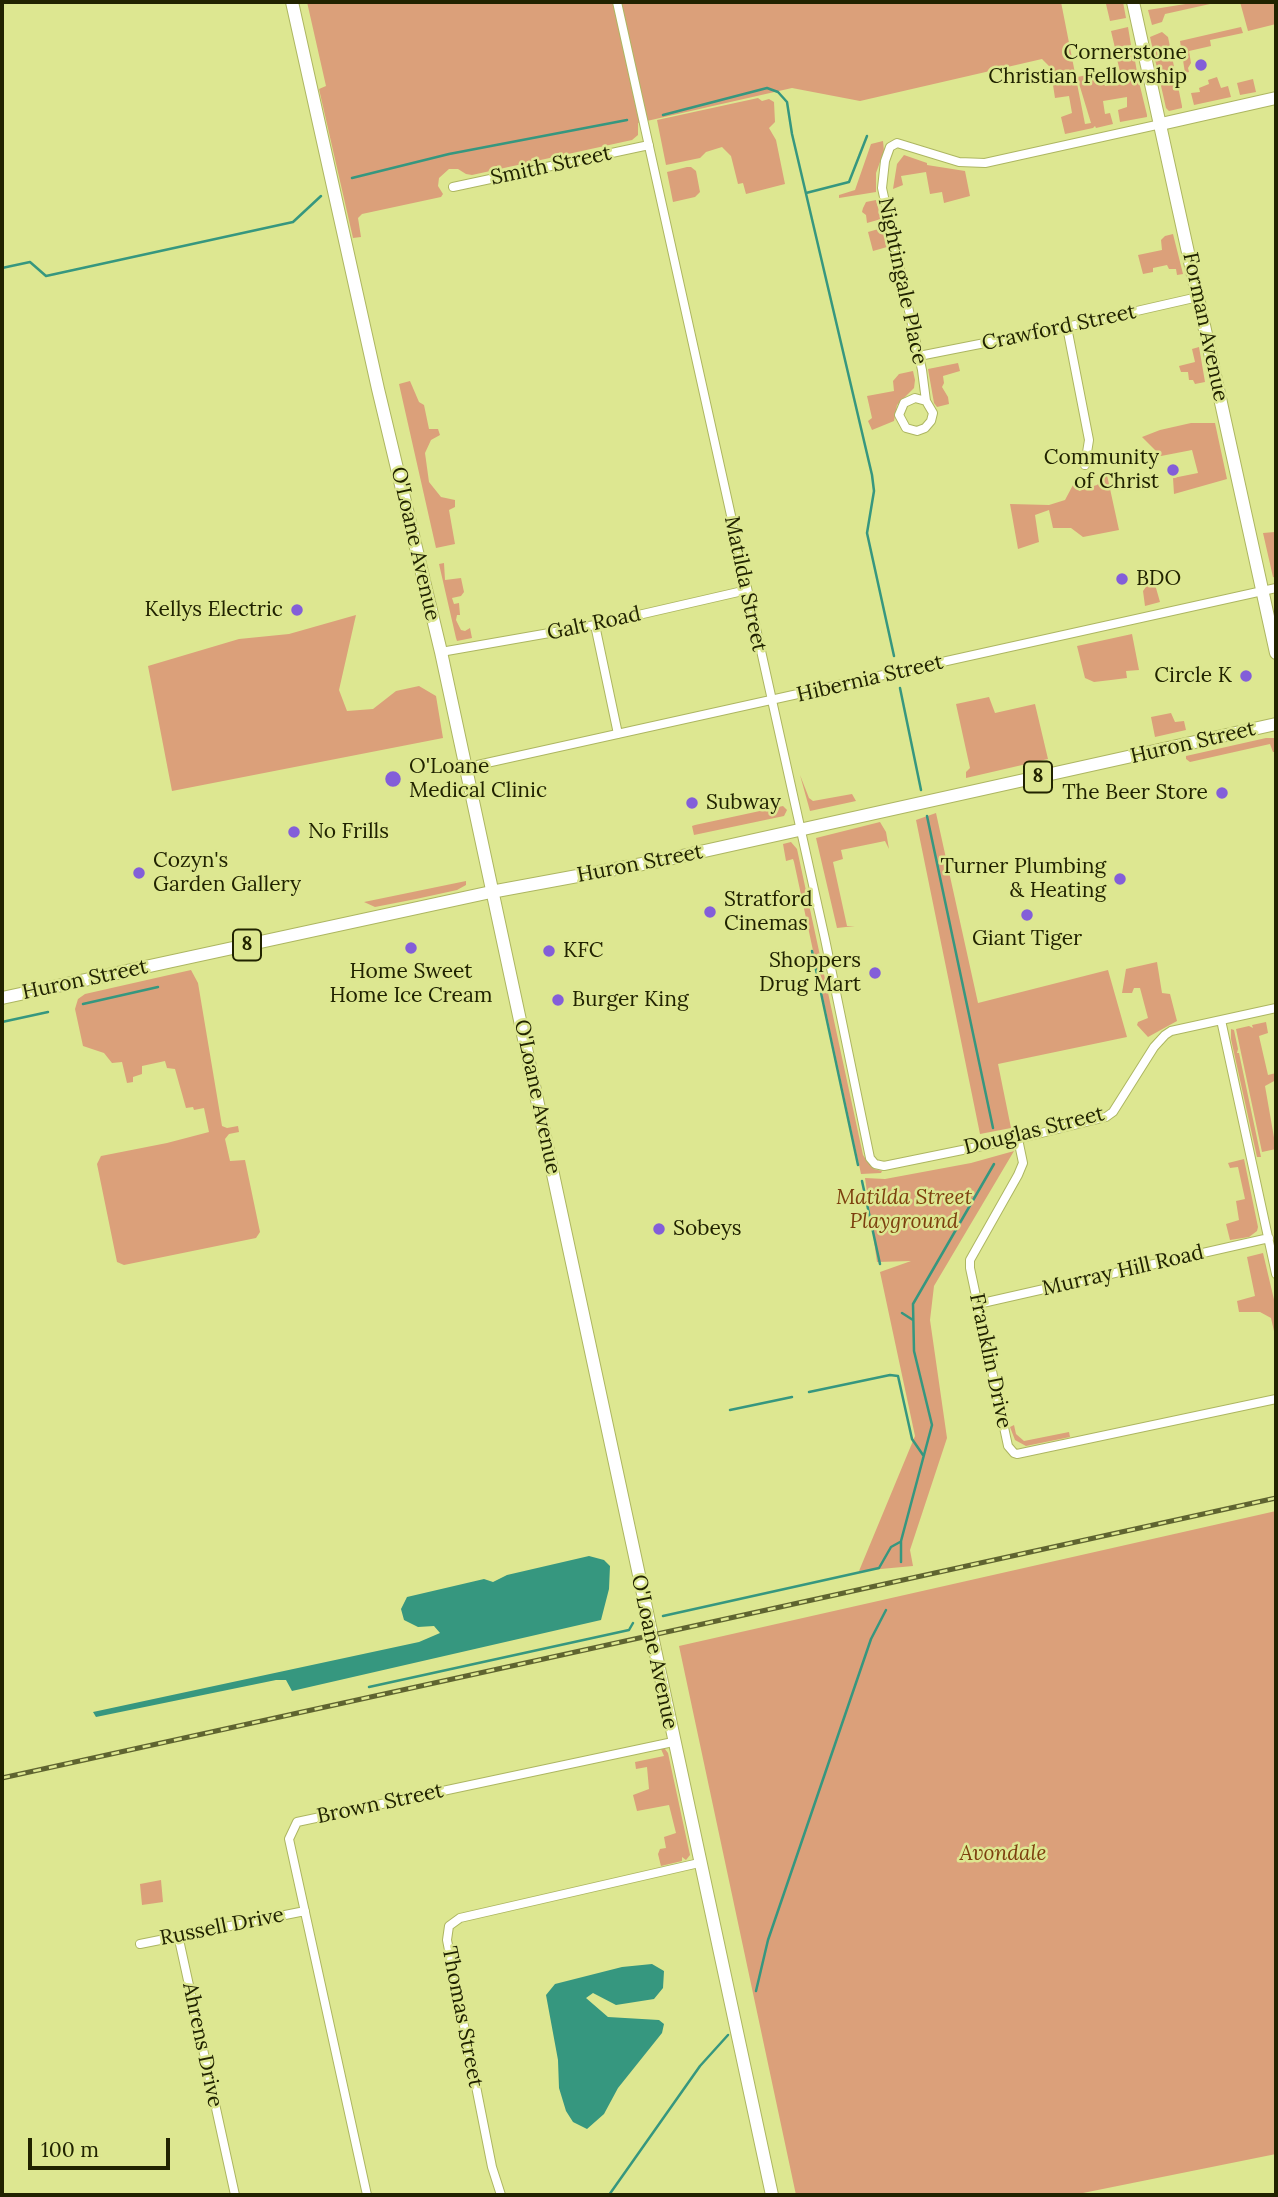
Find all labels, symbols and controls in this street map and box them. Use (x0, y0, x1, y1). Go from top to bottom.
place label: Cornerstone Christian Fellowship (988, 40, 1187, 90)
marker: Cornerstone Christian Fellowship (1193, 57, 1209, 73)
street label: Smith Street (488, 141, 614, 191)
street label: Nightingale Place (872, 195, 932, 367)
street label: Forman Avenue (1177, 250, 1233, 404)
street label: Crawford Street (980, 299, 1138, 357)
place label: Community of Christ (1044, 445, 1159, 495)
marker: Community of Christ (1165, 462, 1181, 478)
street label: O'Loane Avenue (385, 465, 445, 623)
street label: Matilda Street (718, 514, 772, 654)
place label: BDO (1136, 566, 1181, 592)
marker: BDO (1114, 571, 1130, 587)
place label: Kellys Electric (145, 597, 283, 623)
marker: Kellys Electric (289, 602, 305, 618)
street label: Galt Road (545, 602, 643, 646)
street label: Hibernia Street (794, 650, 946, 708)
place label: Circle K (1154, 663, 1232, 689)
marker: Circle K (1238, 668, 1254, 684)
street label: Huron Street (1128, 716, 1258, 770)
place label: O'Loane Medical Clinic (409, 754, 547, 804)
road number: 8 (1024, 762, 1052, 792)
marker: O'Loane Medical Clinic (383, 769, 403, 789)
place label: The Beer Store (1062, 780, 1208, 806)
marker: The Beer Store (1214, 785, 1230, 801)
place label: Subway (706, 790, 781, 816)
marker: Subway (684, 795, 700, 811)
place label: No Frills (308, 819, 389, 845)
marker: No Frills (286, 824, 302, 840)
street label: Huron Street (575, 839, 705, 889)
place label: Cozyn's Garden Gallery (153, 848, 301, 898)
place label: Turner Plumbing & Heating (940, 854, 1106, 904)
marker: Cozyn's Garden Gallery (131, 865, 147, 881)
marker: Turner Plumbing & Heating (1112, 871, 1128, 887)
place label: Stratford Cinemas (724, 887, 812, 937)
marker: Stratford Cinemas (702, 904, 718, 920)
marker: Giant Tiger (1019, 907, 1035, 923)
place label: Giant Tiger (972, 926, 1082, 952)
road number: 8 (233, 930, 261, 960)
place label: KFC (563, 938, 603, 964)
marker: Home Sweet Home Ice Cream (403, 940, 419, 956)
marker: KFC (541, 943, 557, 959)
place label: Shoppers Drug Mart (759, 948, 861, 998)
street label: Huron Street (20, 954, 150, 1006)
place label: Home Sweet Home Ice Cream (329, 959, 493, 1009)
marker: Shoppers Drug Mart (867, 965, 883, 981)
place label: Burger King (572, 987, 689, 1013)
marker: Burger King (550, 992, 566, 1008)
street label: O'Loane Avenue (508, 1017, 566, 1177)
street label: Douglas Street (961, 1101, 1107, 1161)
park label: Matilda Street Playground (836, 1185, 972, 1235)
place label: Sobeys (673, 1216, 742, 1242)
marker: Sobeys (651, 1221, 667, 1237)
street label: Murray Hill Road (1040, 1240, 1206, 1302)
street label: Franklin Drive (963, 1291, 1017, 1431)
street label: O'Loane Avenue (625, 1572, 683, 1732)
street label: Brown Street (315, 1778, 445, 1830)
park label: Avondale (960, 1841, 1046, 1867)
street label: Russell Drive (158, 1903, 286, 1951)
street label: Thomas Street (436, 1945, 488, 2089)
street label: Ahrens Drive (177, 1980, 227, 2110)
scale bar (32, 2124, 173, 2168)
text: 100 m (41, 2136, 99, 2163)

